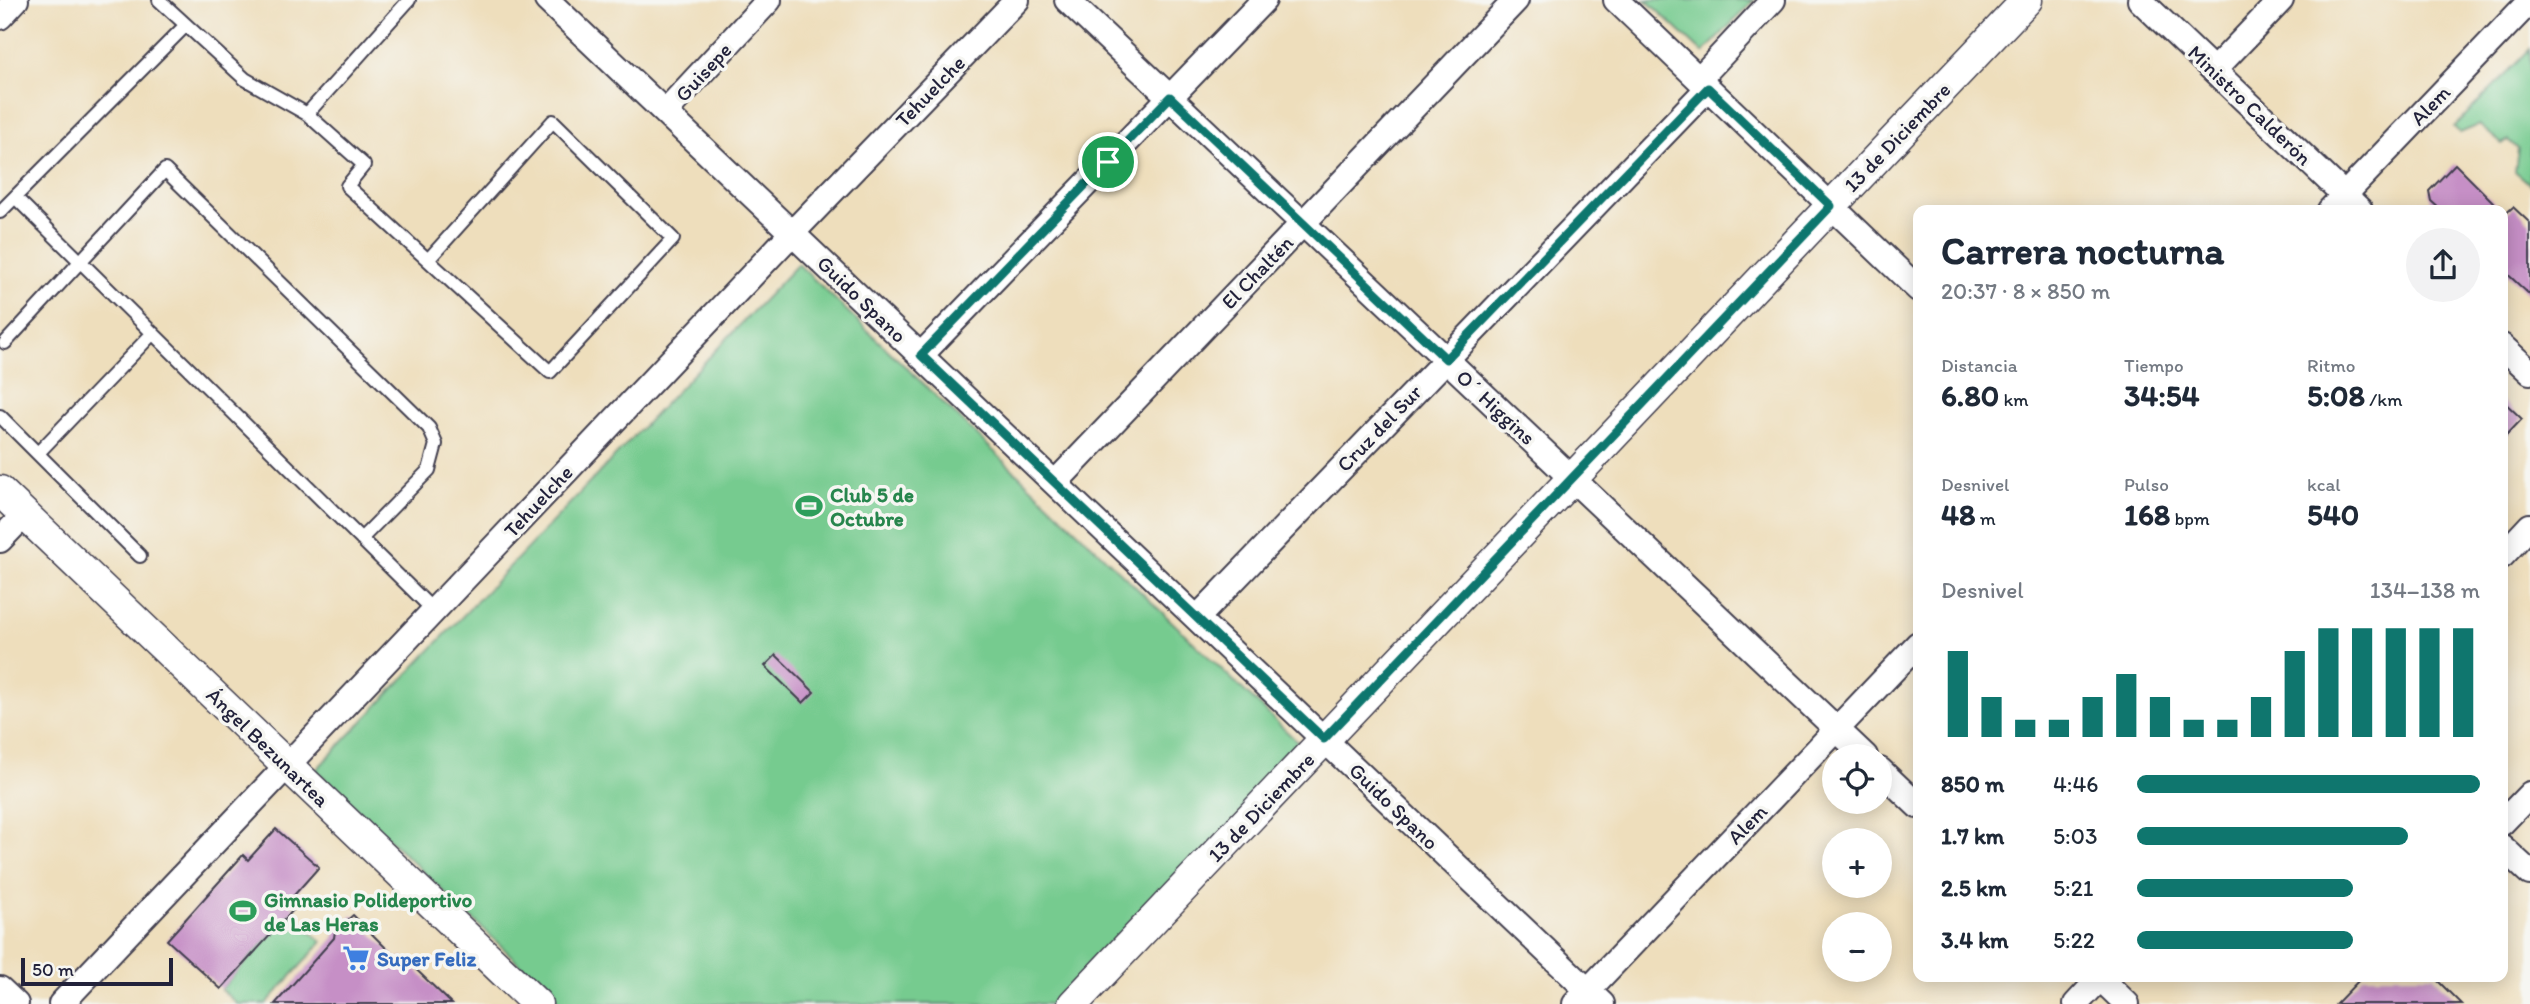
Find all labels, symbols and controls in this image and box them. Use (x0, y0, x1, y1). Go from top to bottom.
street label: Guisepe (670, 37, 736, 107)
street label: Ministro Calderón (2183, 40, 2317, 170)
street label: Tehuelche (890, 50, 970, 132)
street label: 13 de Diciembre (1838, 77, 1956, 197)
street label: Alem (2405, 80, 2455, 130)
pin (1078, 132, 1138, 192)
icon: arrive (1089, 143, 1127, 181)
text: Carrera nocturna (1941, 228, 2224, 274)
button: share (2406, 228, 2480, 302)
street label: El Chaltén (1216, 230, 1298, 314)
street label: Guido Spano (812, 250, 912, 348)
text: 20:37 · 8 × 850 m (1941, 277, 2110, 305)
text: Distancia (1941, 354, 2018, 377)
text: Tiempo (2124, 354, 2184, 377)
text: Ritmo (2307, 354, 2355, 377)
street label: O´ Higgins (1451, 364, 1541, 450)
text: 6.80 (1941, 377, 1999, 414)
text: 34:54 (2124, 377, 2200, 414)
text: 5:08 (2307, 377, 2365, 414)
street label: Cruz del Sur (1331, 379, 1427, 477)
text: km (1999, 388, 2029, 411)
text: /km (2365, 388, 2402, 411)
street label: Tehuelche (498, 460, 578, 542)
text: Desnivel (1941, 473, 2009, 496)
text: Pulso (2124, 473, 2169, 496)
text: kcal (2307, 473, 2341, 496)
place label: Club 5 de Octubre (830, 482, 914, 531)
sports icon: Club 5 de Octubre (794, 491, 824, 521)
text: 48 (1941, 496, 1975, 533)
text: 168 (2124, 496, 2170, 533)
text: 540 (2307, 496, 2359, 533)
text: m (1975, 507, 1996, 530)
text: bpm (2170, 507, 2210, 530)
text: Desnivel (1941, 576, 2024, 604)
text: 134–138 m (2370, 576, 2480, 604)
street label: Ángel Bezunartea (201, 682, 335, 812)
map controls (1822, 744, 1892, 982)
button: locate (1822, 744, 1892, 814)
street label: 13 de Diciembre (1202, 747, 1320, 867)
street label: Guido Spano (1344, 757, 1444, 855)
text: 850 m (1941, 770, 2004, 798)
text: 4:46 (2053, 770, 2098, 798)
street label: Alem (1722, 799, 1772, 849)
text: 1.7 km (1941, 822, 2004, 850)
text: 5:03 (2053, 822, 2097, 850)
button: + (1822, 828, 1892, 898)
text: 2.5 km (1941, 874, 2006, 902)
text: 5:21 (2053, 874, 2093, 902)
place label: Gimnasio Polideportivo de Las Heras (264, 887, 473, 936)
sports icon: Gimnasio Polideportivo de Las Heras (228, 896, 258, 926)
button: − (1822, 912, 1892, 982)
text: 3.4 km (1941, 926, 2009, 954)
text: 5:22 (2053, 926, 2095, 954)
supermarket icon: Super Feliz (341, 943, 371, 973)
place label: Super Feliz (377, 946, 476, 972)
scale bar (21, 955, 173, 987)
text: 50 m (32, 958, 74, 981)

